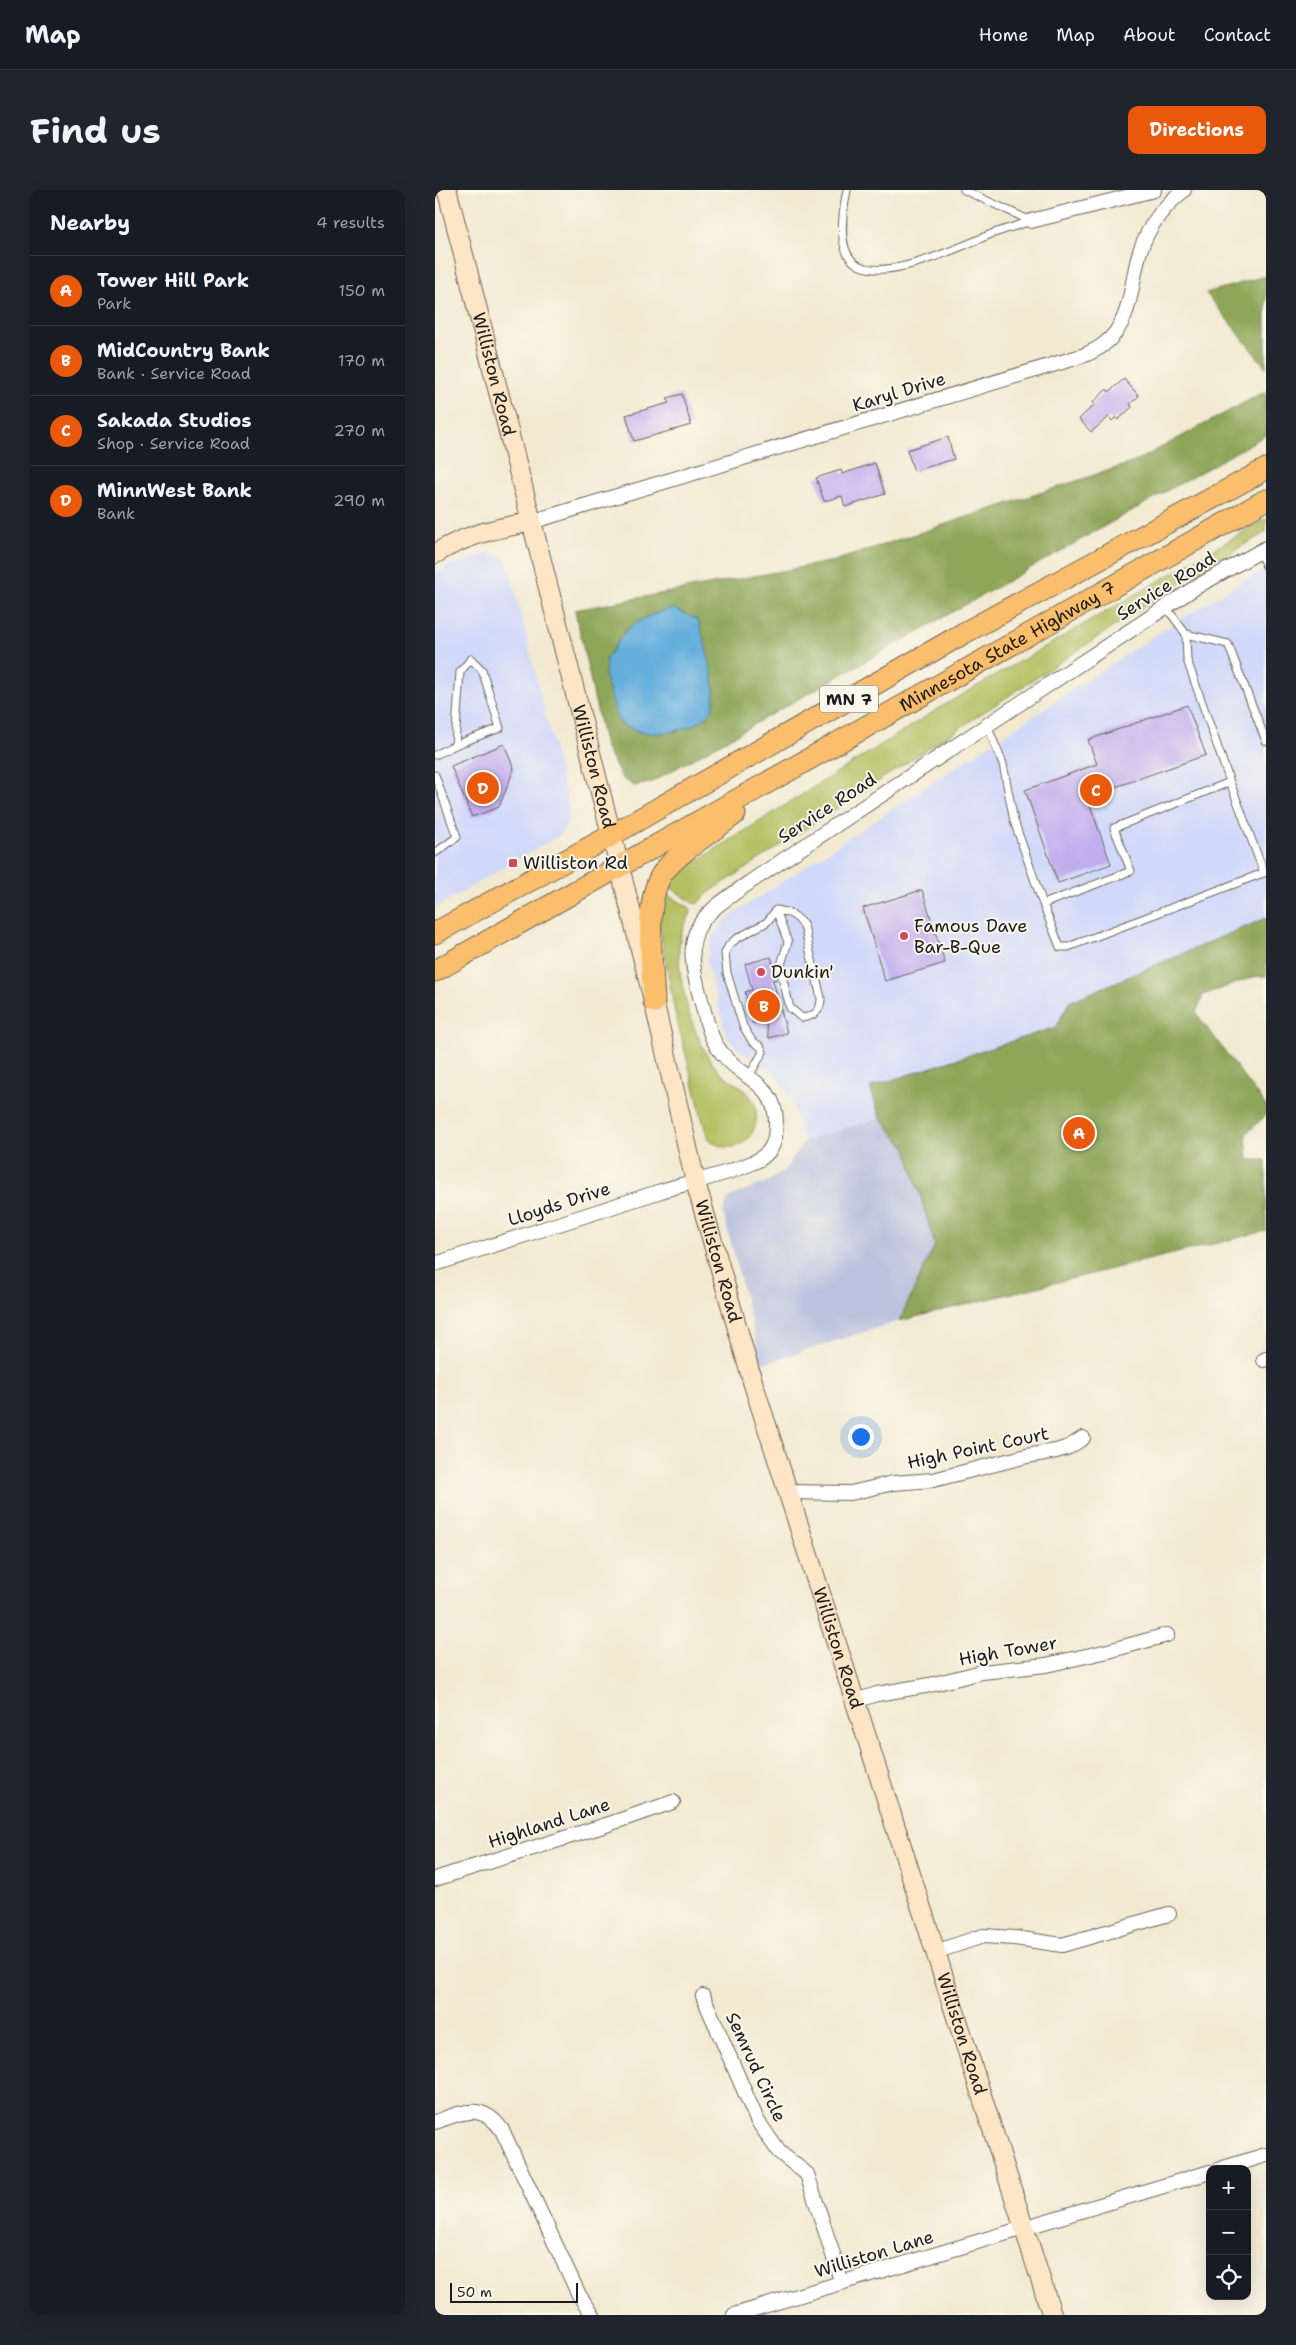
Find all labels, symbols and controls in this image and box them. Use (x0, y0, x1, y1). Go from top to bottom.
text: Map (25, 19, 81, 51)
text: Home (979, 23, 1028, 47)
text: Map (1056, 23, 1095, 47)
text: About (1123, 23, 1176, 47)
text: Contact (1204, 23, 1271, 47)
button: Directions (1128, 106, 1266, 154)
text: Find us (30, 107, 161, 154)
text: Nearby (50, 209, 130, 237)
text: 4 results (316, 212, 385, 233)
text: Tower Hill Park (97, 268, 249, 293)
text: A (60, 280, 72, 301)
text: 150 m (338, 280, 385, 301)
text: Park (97, 293, 131, 314)
street label: Williston Road (467, 310, 521, 439)
text: MidCountry Bank (97, 338, 270, 363)
text: B (61, 350, 71, 371)
text: 170 m (338, 350, 385, 371)
text: Bank · Service Road (97, 363, 251, 384)
street label: Karyl Drive (850, 366, 948, 418)
text: Sakada Studios (97, 408, 252, 433)
text: C (61, 420, 71, 441)
text: 270 m (334, 420, 385, 441)
text: Shop · Service Road (97, 433, 250, 454)
text: MinnWest Bank (97, 478, 252, 503)
text: D (60, 490, 72, 511)
text: 290 m (333, 490, 385, 511)
text: Bank (97, 503, 135, 524)
street label: Service Road (1112, 546, 1220, 626)
street label: Minnesota State Highway 7 (895, 576, 1120, 717)
road number: MN 7 (820, 686, 878, 712)
street label: Williston Road (567, 702, 621, 831)
street label: Service Road (773, 767, 881, 849)
pin: D (467, 769, 499, 807)
pin: C (1080, 771, 1112, 809)
place label: Williston Rd (523, 851, 628, 875)
marker: Williston Rd (507, 857, 519, 869)
place label: Famous Dave Bar-B-Que (914, 914, 1028, 959)
marker: Famous Dave Bar-B-Que (898, 930, 910, 942)
place label: Dunkin' (771, 960, 834, 984)
marker: Dunkin' (755, 966, 767, 978)
pin: B (748, 987, 780, 1025)
pin: A (1063, 1114, 1095, 1152)
street label: Lloyds Drive (505, 1176, 613, 1232)
street label: Williston Road (689, 1197, 747, 1325)
street label: High Point Court (905, 1421, 1051, 1475)
your location (848, 1424, 874, 1450)
street label: Williston Road (807, 1584, 869, 1712)
street label: High Tower (957, 1631, 1059, 1671)
street label: Highland Lane (485, 1792, 613, 1854)
street label: Williston Road (931, 1970, 993, 2098)
street label: Semrud Circle (720, 2008, 792, 2126)
map controls (1206, 2165, 1251, 2300)
button: + (1206, 2165, 1251, 2210)
button: − (1206, 2210, 1251, 2255)
street label: Williston Lane (811, 2224, 937, 2284)
button: locate (1206, 2255, 1251, 2300)
scale bar (450, 2280, 577, 2303)
text: 50 m (457, 2283, 492, 2301)

